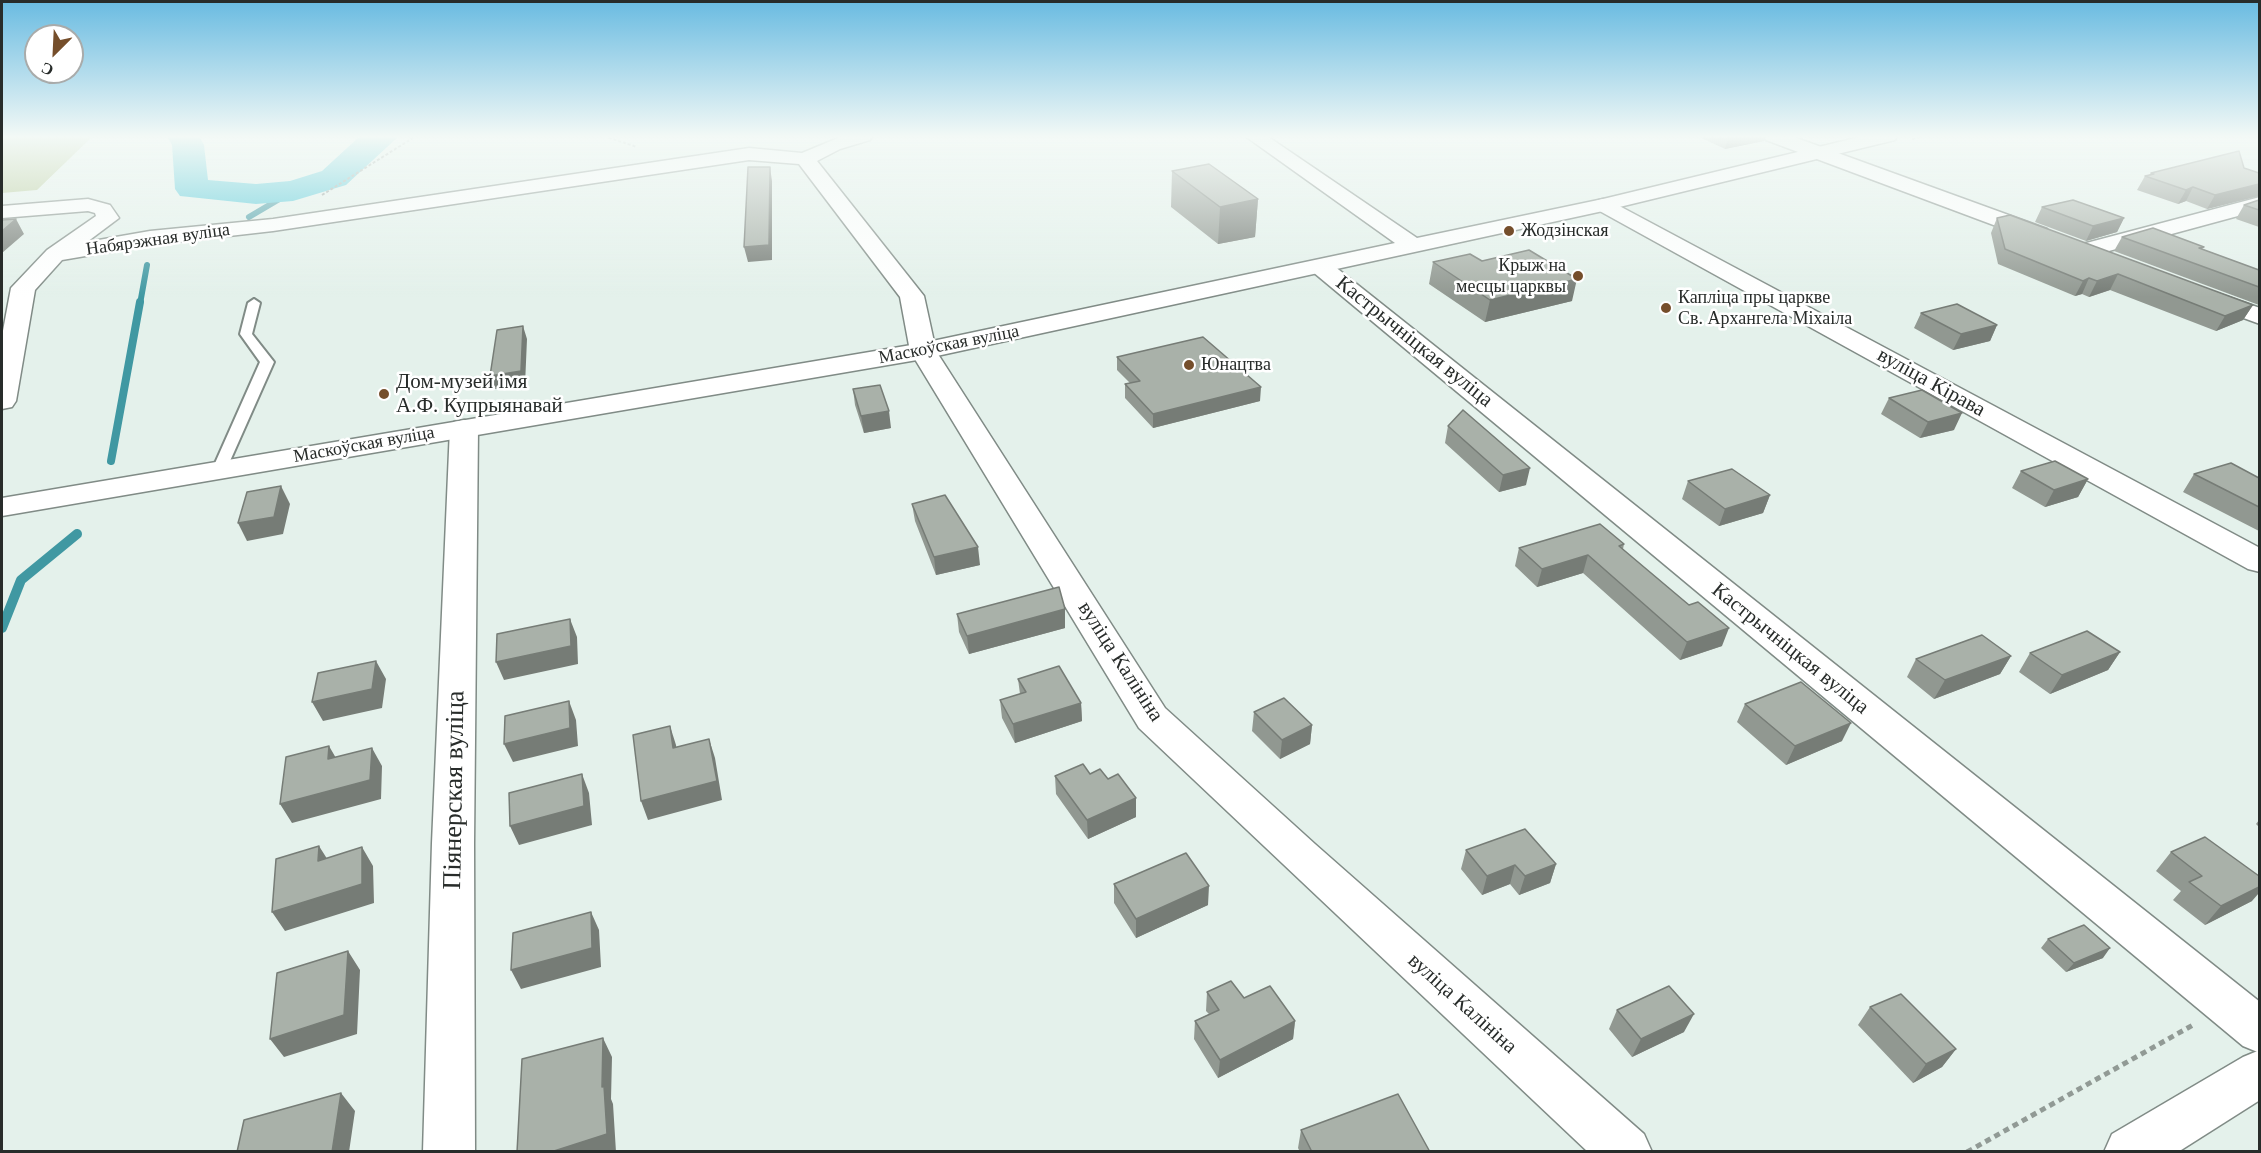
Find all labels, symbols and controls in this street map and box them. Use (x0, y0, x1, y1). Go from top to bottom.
north arrow (24, 24, 84, 84)
text: С (39, 59, 56, 79)
street label: Набярэжная вуліца (85, 219, 231, 261)
place label: Жодзінская (1521, 220, 1609, 242)
marker: Жодзінская (1502, 224, 1516, 238)
place label: Крыж на месцы царквы (1456, 255, 1566, 298)
marker: Крыж на месцы царквы (1571, 269, 1585, 283)
street label: Кастрычніцкая вуліца (1330, 271, 1498, 413)
place label: Капліца пры царкве Св. Архангела Міхаіла (1678, 287, 1852, 330)
marker: Капліца пры царкве Св. Архангела Міхаіла (1659, 301, 1673, 315)
street label: Маскоўская вуліца (877, 321, 1021, 369)
street label: вуліца Кірава (1873, 343, 1989, 423)
place label: Юнацтва (1201, 354, 1271, 376)
marker: Юнацтва (1182, 358, 1196, 372)
place label: Дом-музей імя А.Ф. Купрыянавай (396, 369, 563, 419)
marker: Дом-музей імя А.Ф. Купрыянавай (377, 387, 391, 401)
street label: Маскоўская вуліца (292, 422, 436, 468)
street label: Кастрычніцкая вуліца (1706, 578, 1874, 720)
street label: вуліца Калініна (1072, 597, 1168, 727)
street label: Піянерская вуліца (438, 690, 472, 890)
street label: вуліца Калініна (1402, 948, 1522, 1060)

